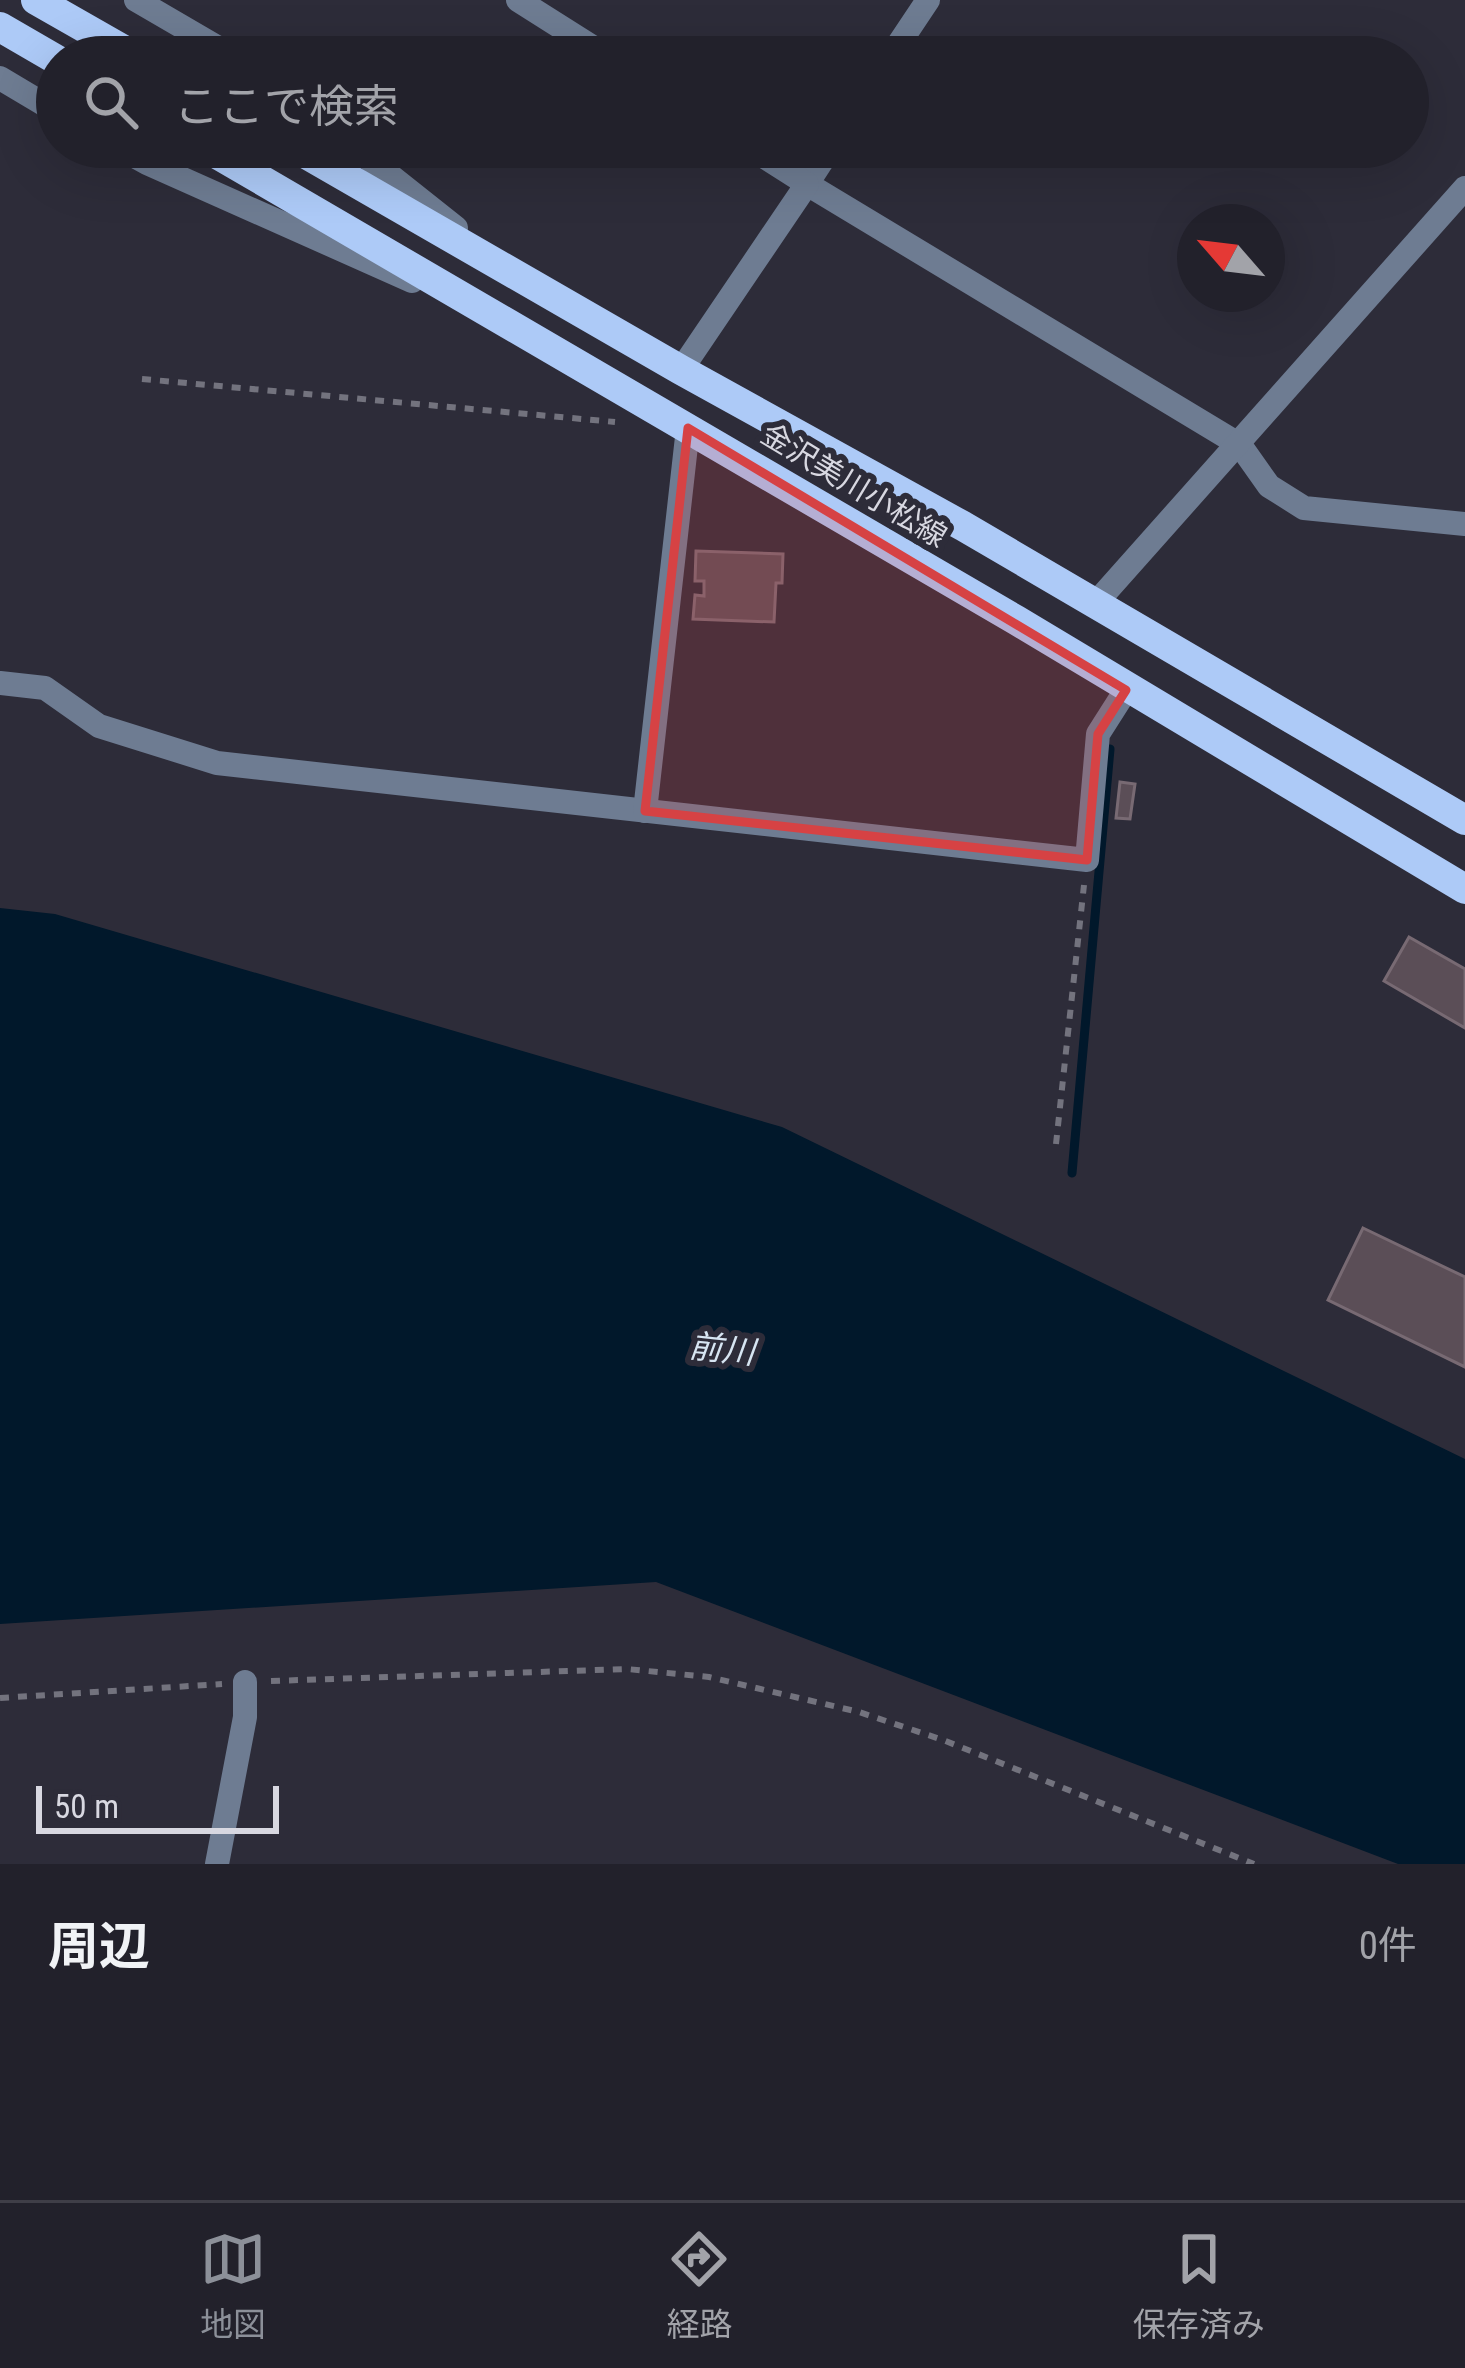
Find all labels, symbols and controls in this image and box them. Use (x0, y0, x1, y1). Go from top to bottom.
search box (36, 36, 1429, 168)
icon: search (78, 69, 144, 135)
text: ここで検索 (174, 80, 399, 133)
north arrow (1177, 204, 1285, 312)
street label: 金沢美川小松線 (755, 416, 953, 554)
water label: 前川 (687, 1326, 760, 1372)
scale bar (36, 1780, 279, 1833)
text: 50 m (54, 1787, 119, 1826)
text: 周辺 (48, 1917, 150, 1976)
text: 0件 (1359, 1923, 1417, 1969)
tab: 地図 (200, 2226, 266, 2346)
tab: 経路 (666, 2226, 732, 2346)
tab: 保存済み (1133, 2226, 1265, 2346)

